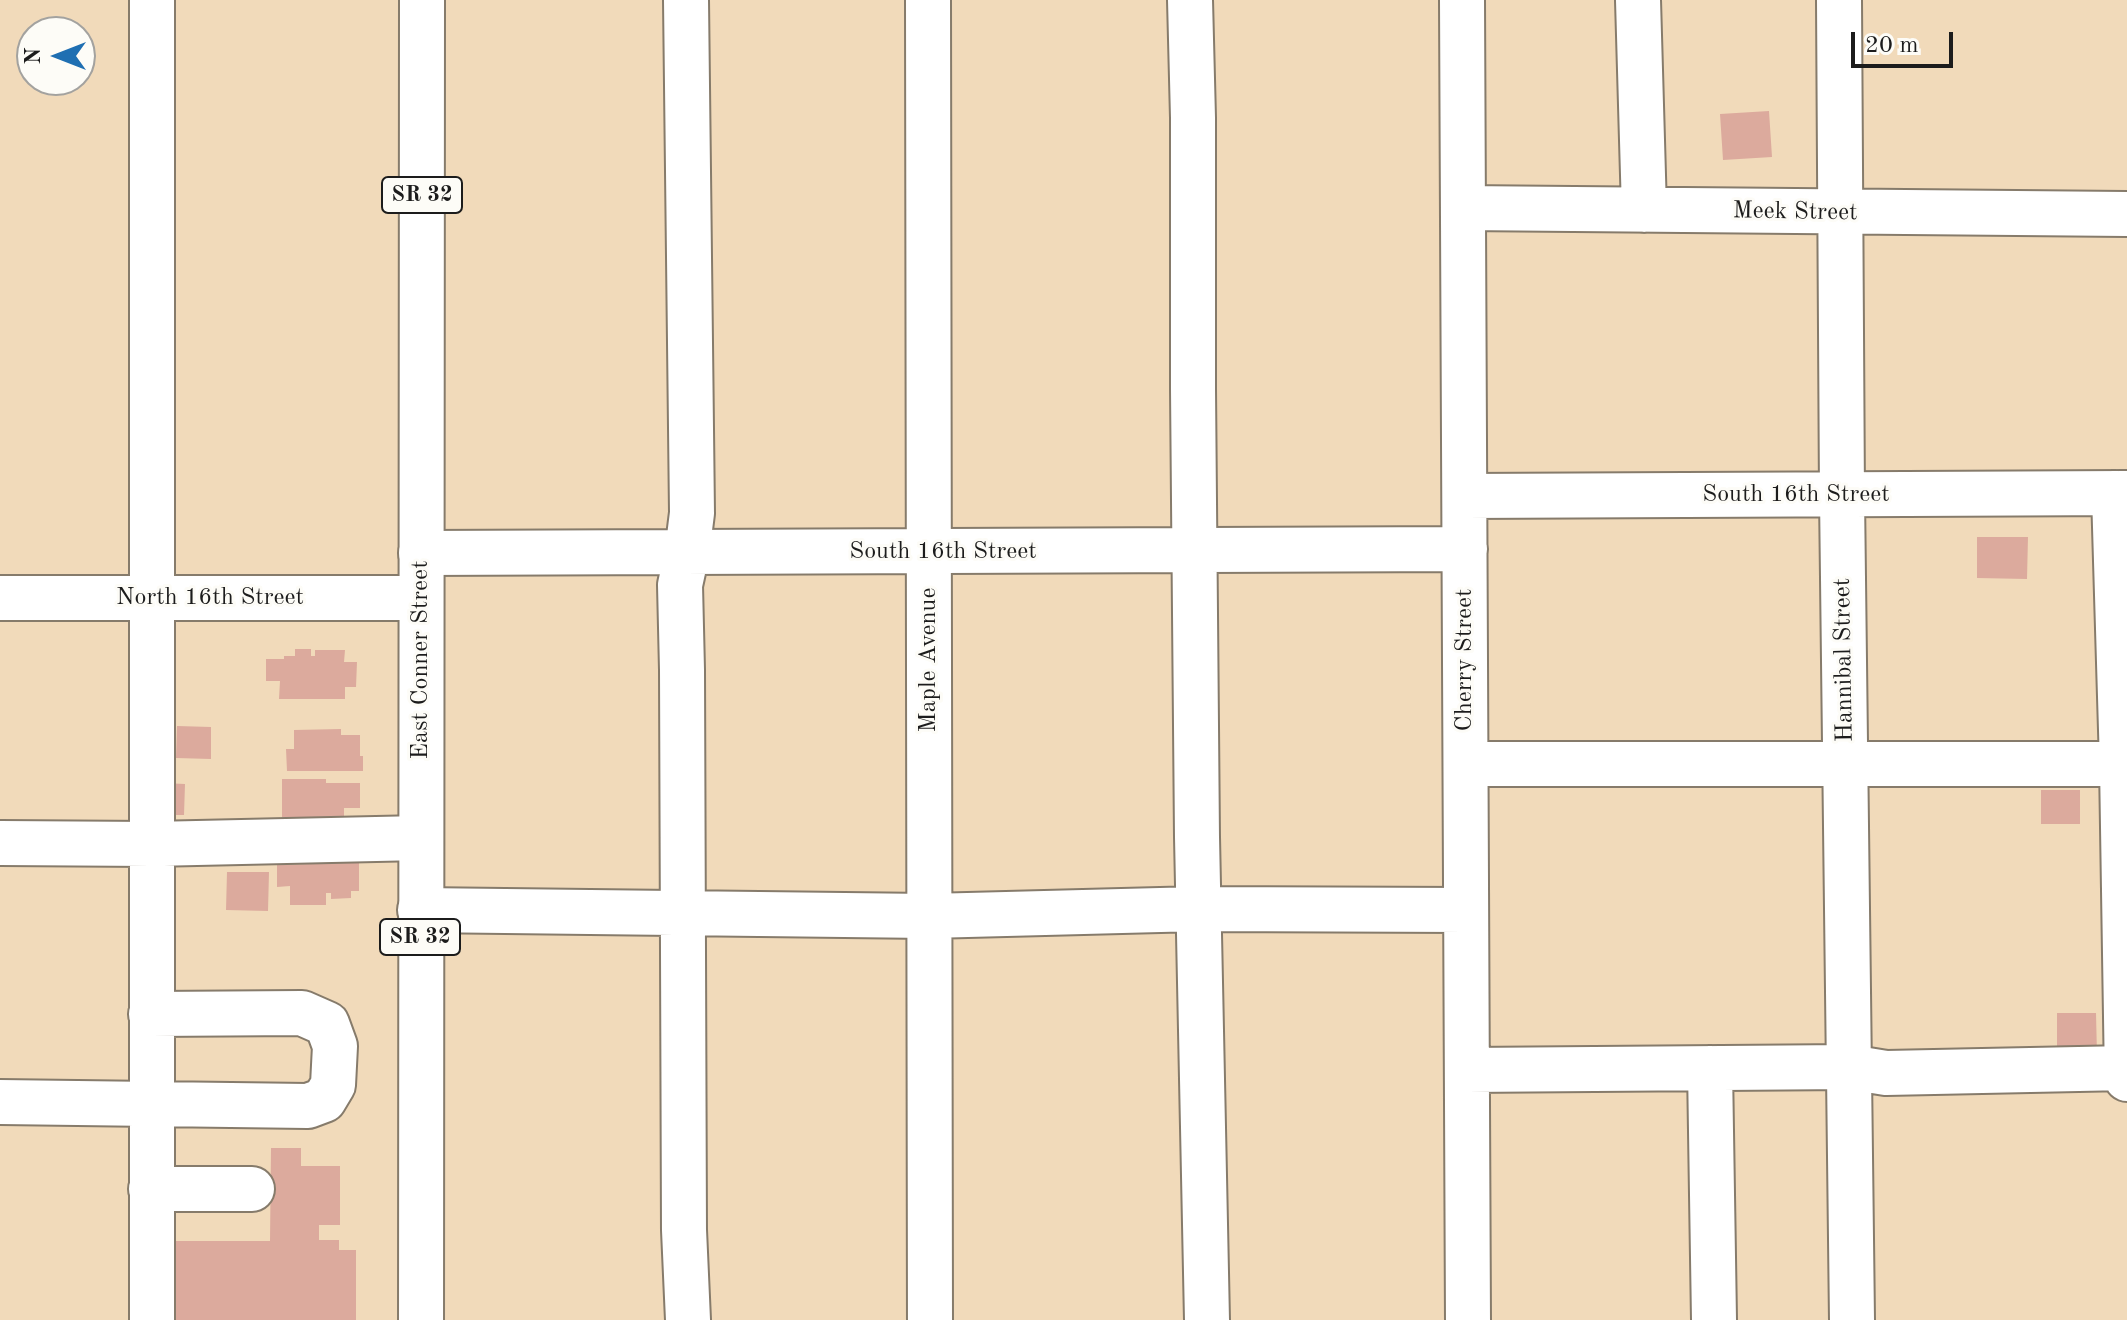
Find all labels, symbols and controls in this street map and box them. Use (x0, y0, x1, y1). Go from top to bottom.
north arrow (16, 16, 96, 96)
scale bar (1855, 16, 1957, 66)
text: 20 m (1865, 34, 1919, 58)
text: N (23, 48, 45, 64)
road number: SR 32 (382, 177, 462, 213)
street label: Meek Street (1732, 197, 1858, 227)
street label: South 16th Street (1702, 481, 1890, 509)
street label: South 16th Street (849, 538, 1037, 566)
street label: East Conner Street (407, 560, 435, 760)
street label: Hannibal Street (1828, 578, 1860, 742)
street label: North 16th Street (116, 584, 304, 612)
street label: Maple Avenue (915, 588, 943, 732)
street label: Cherry Street (1451, 589, 1479, 731)
road number: SR 32 (380, 919, 460, 955)

